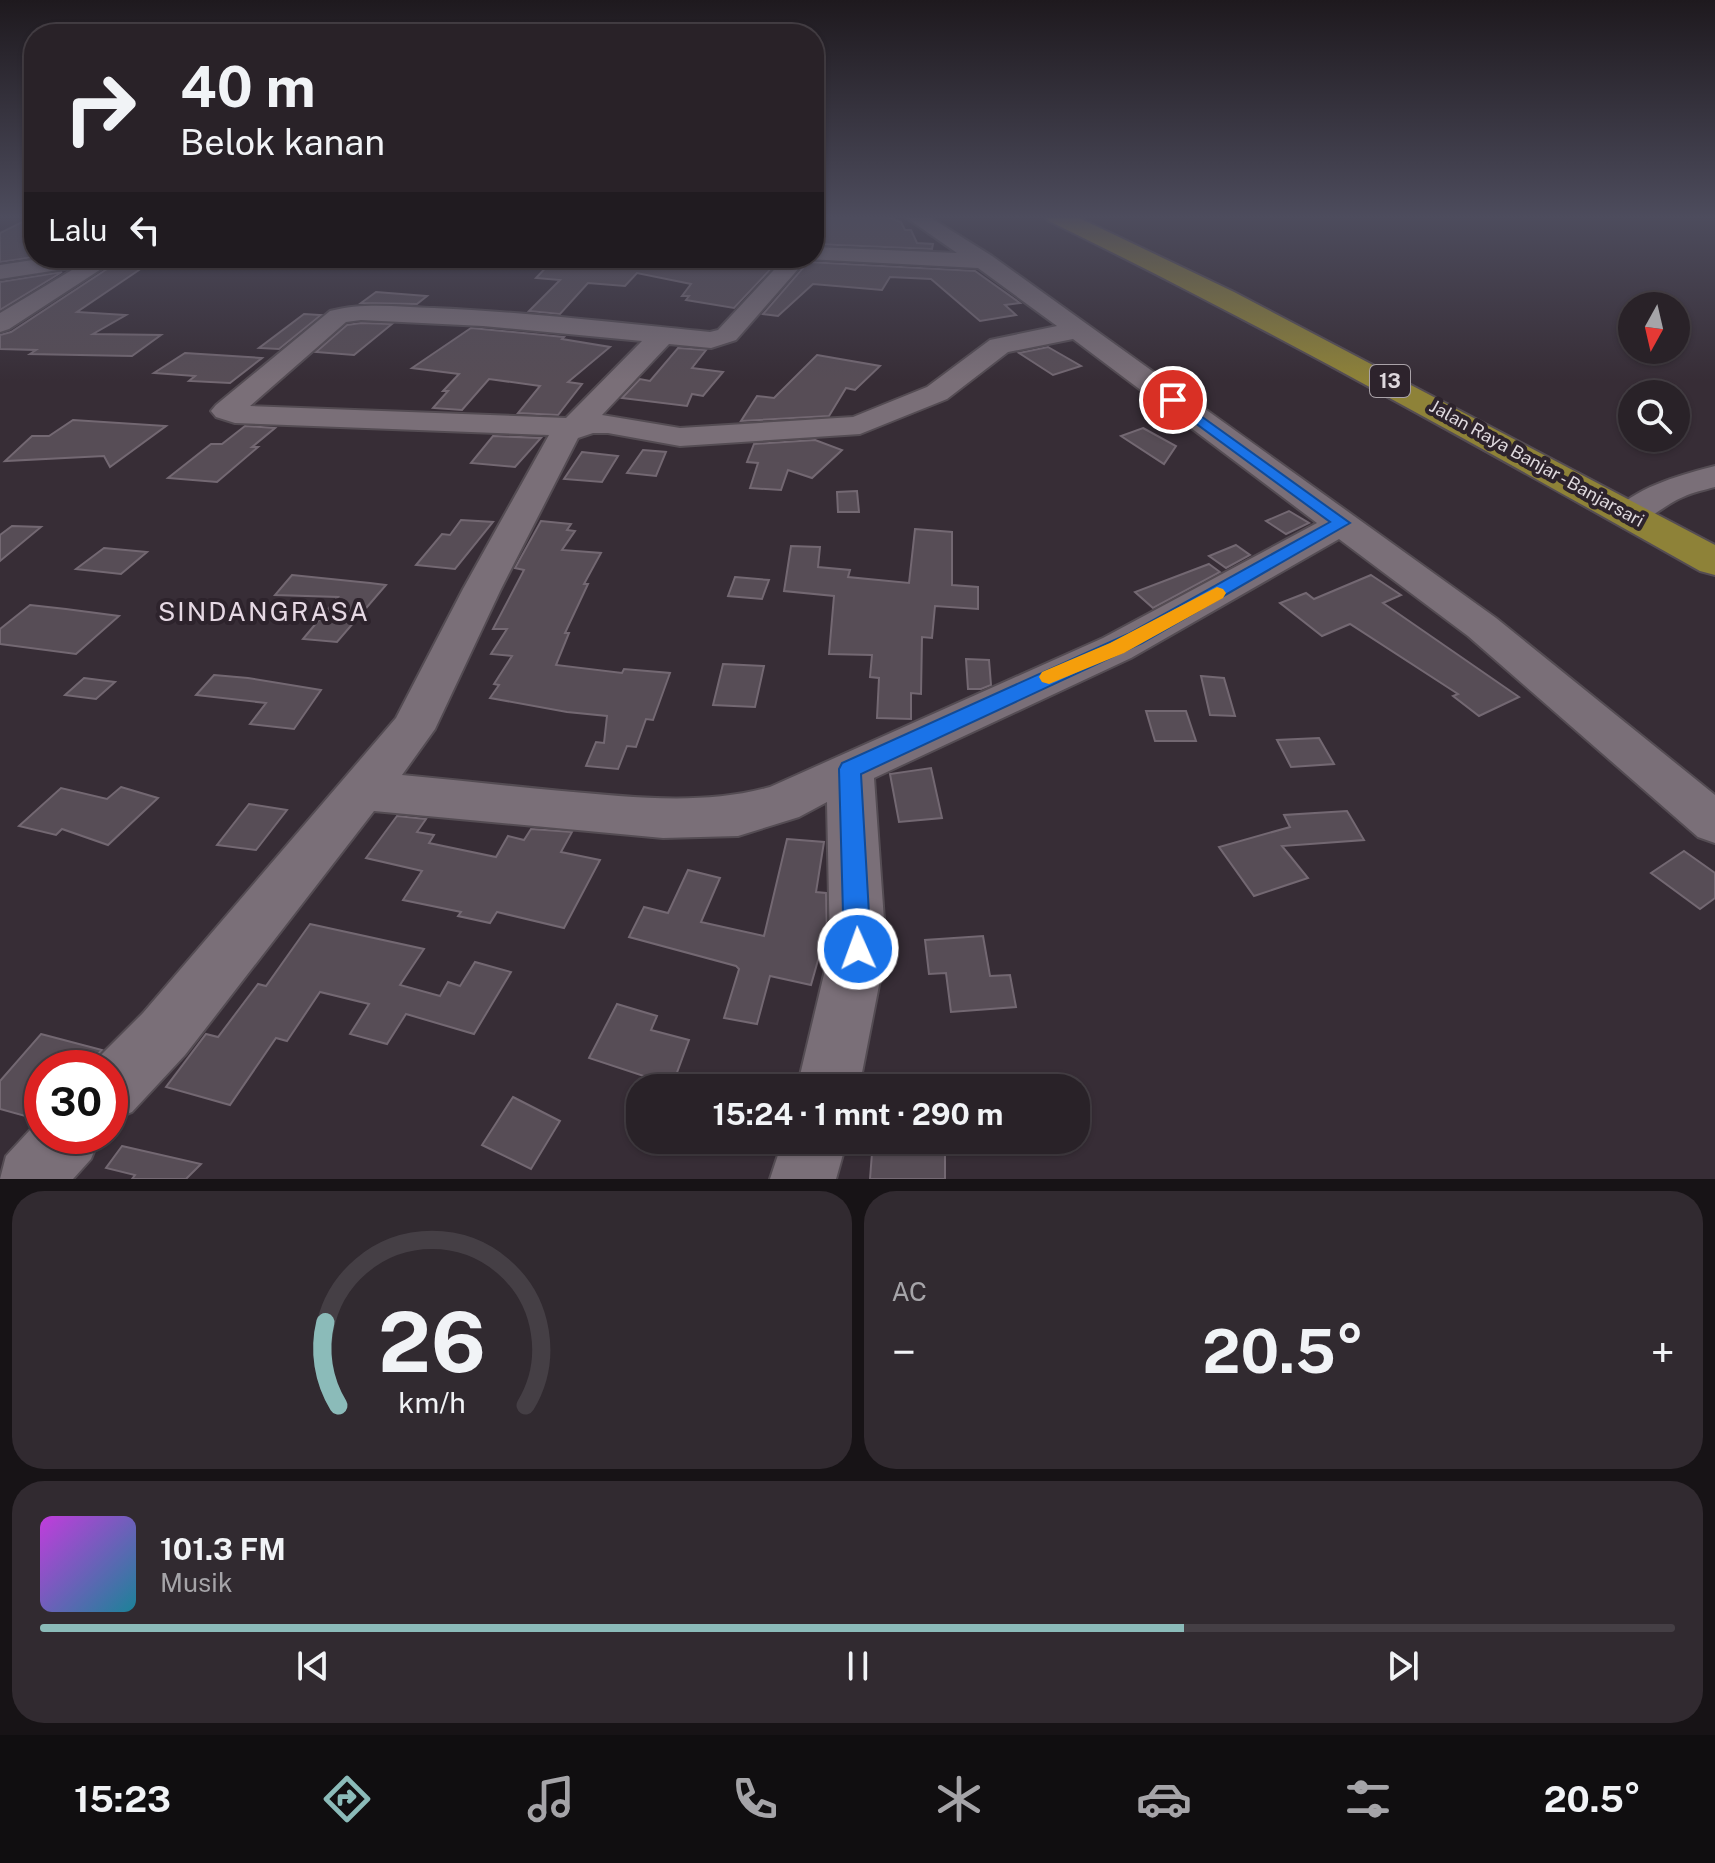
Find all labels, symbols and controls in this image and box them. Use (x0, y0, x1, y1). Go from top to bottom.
text: 40 m (180, 54, 316, 120)
icon: right (48, 56, 152, 160)
text: Belok kanan (180, 121, 385, 163)
icon: left (123, 208, 167, 252)
text: Lalu (48, 212, 107, 248)
north arrow (1618, 292, 1690, 364)
map controls (1618, 292, 1690, 452)
road number: 13 (1370, 365, 1410, 397)
pin (1139, 366, 1207, 434)
icon: arrive (1151, 378, 1195, 422)
button: search (1618, 380, 1690, 452)
street label: Jalan Raya Banjar - Banjarsari (1426, 395, 1648, 531)
district label: SINDANGRASA (158, 596, 370, 627)
position arrow (816, 907, 900, 991)
speed limit sign: 30 (24, 1050, 128, 1154)
text: 15:24 · 1 mnt · 290 m (713, 1096, 1003, 1132)
text: AC (892, 1276, 927, 1307)
text: 26 (378, 1293, 486, 1391)
text: 20.5° (1202, 1316, 1364, 1387)
text: − (892, 1326, 916, 1378)
text: + (1651, 1326, 1675, 1378)
text: km/h (398, 1386, 465, 1419)
text: 101.3 FM (160, 1531, 286, 1567)
text: Musik (160, 1567, 232, 1598)
icon: previous (291, 1644, 335, 1688)
icon: pause (836, 1644, 880, 1688)
icon: next (1381, 1644, 1425, 1688)
icon: directions (319, 1771, 375, 1827)
icon: music (523, 1771, 579, 1827)
icon: phone (727, 1771, 783, 1827)
icon: climate (931, 1771, 987, 1827)
icon: car (1136, 1771, 1192, 1827)
icon: filters (1340, 1771, 1396, 1827)
text: 15:23 (74, 1778, 171, 1820)
text: 20.5° (1544, 1778, 1641, 1820)

